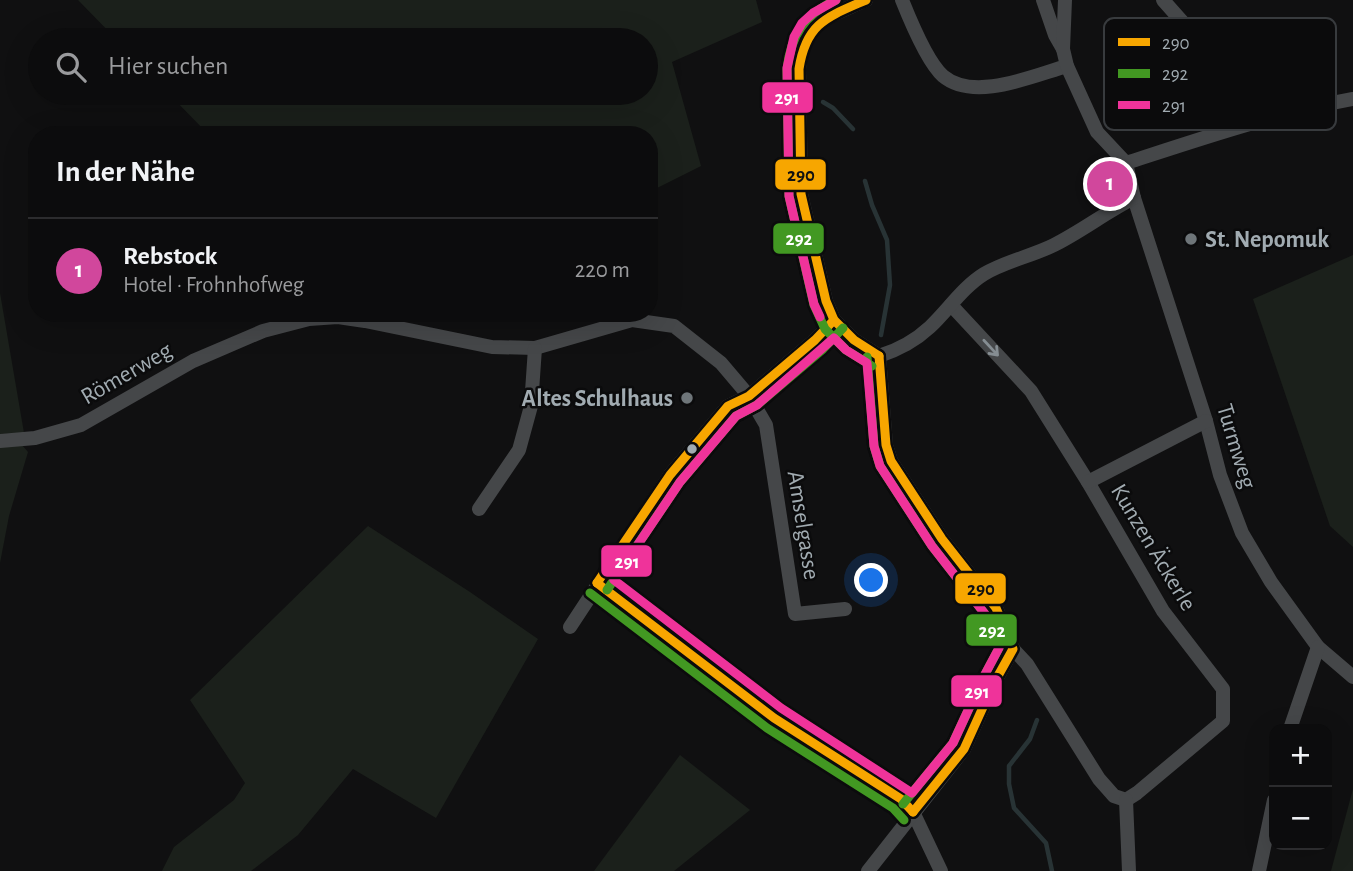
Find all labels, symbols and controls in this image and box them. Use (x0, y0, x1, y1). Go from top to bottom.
legend (1104, 18, 1336, 130)
search box (28, 28, 658, 105)
text: 290 (1162, 34, 1190, 53)
icon: search (52, 48, 90, 86)
text: Hier suchen (108, 53, 229, 79)
text: 292 (1162, 65, 1189, 84)
line badge: 291 (761, 81, 814, 114)
text: 291 (775, 89, 799, 108)
text: 291 (1162, 97, 1186, 116)
text: In der Nähe (56, 157, 195, 187)
line badge: 290 (774, 158, 827, 191)
pin: 1 (1087, 158, 1133, 210)
text: 290 (787, 166, 815, 185)
line badge: 292 (772, 222, 825, 255)
place label: St. Nepomuk (1205, 228, 1329, 252)
text: 292 (785, 230, 813, 249)
marker: St. Nepomuk (1183, 231, 1199, 247)
text: Rebstock (123, 243, 217, 269)
text: 1 (75, 259, 83, 282)
text: 220 m (575, 259, 630, 282)
text: Hotel · Frohnhofweg (123, 274, 304, 297)
street label: Römerweg (77, 338, 176, 409)
one-way arrow (983, 339, 1000, 356)
place label: Altes Schulhaus (522, 387, 673, 411)
marker: Altes Schulhaus (679, 390, 695, 406)
street label: Turmweg (1212, 401, 1260, 492)
unlabelled marker (685, 442, 699, 456)
street label: Amselgasse (783, 469, 823, 581)
street label: Kunzen Äckerle (1106, 479, 1201, 615)
line badge: 291 (600, 544, 653, 578)
text: 291 (615, 553, 639, 572)
your location (854, 563, 888, 597)
line badge: 290 (954, 572, 1007, 605)
text: 290 (967, 580, 995, 599)
line badge: 292 (965, 613, 1018, 647)
text: 292 (978, 622, 1006, 641)
line badge: 291 (950, 674, 1003, 708)
text: 291 (965, 683, 989, 702)
map controls (1269, 724, 1332, 850)
button: + (1269, 724, 1332, 787)
button: − (1269, 787, 1332, 850)

